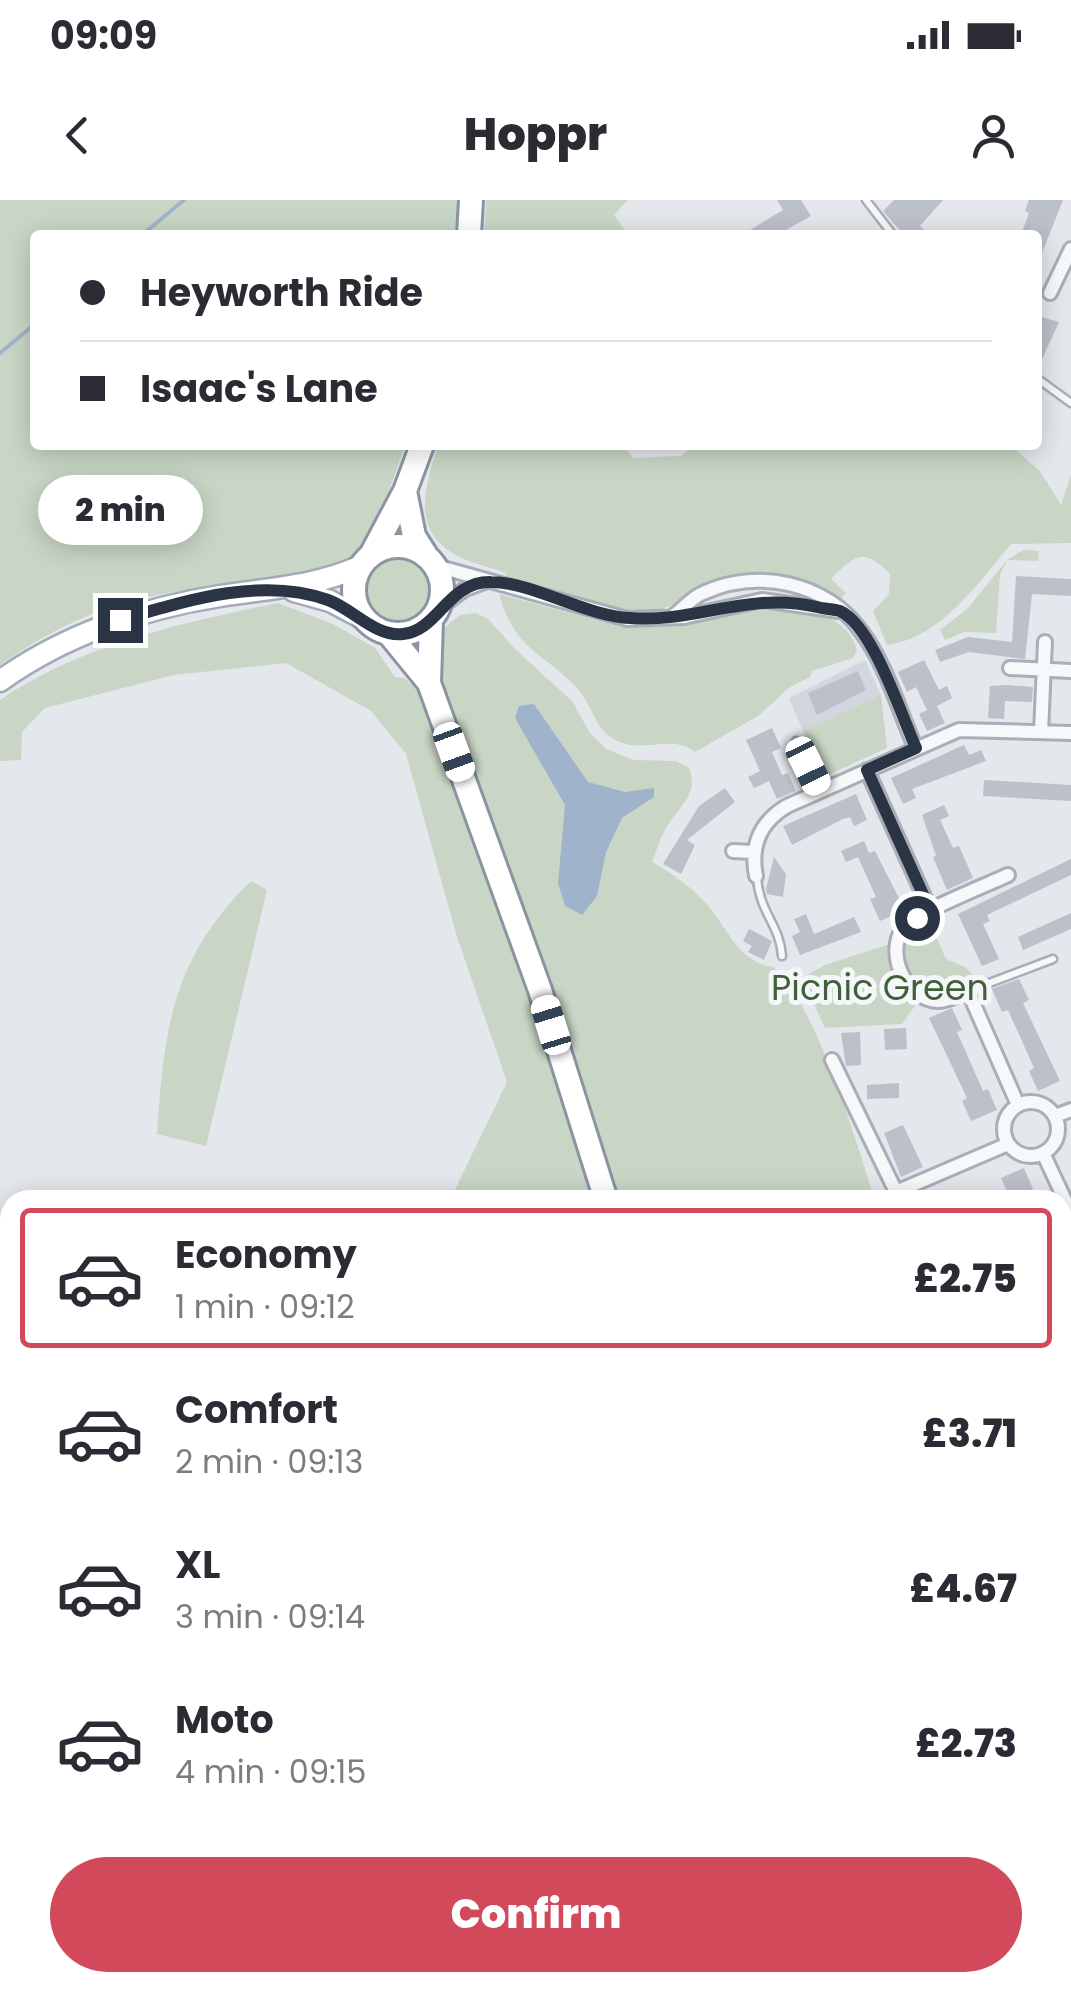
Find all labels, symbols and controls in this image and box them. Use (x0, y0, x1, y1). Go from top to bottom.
text: 09:09 (50, 9, 157, 62)
text: Hoppr (464, 103, 607, 166)
icon: back (50, 108, 105, 163)
icon: person (966, 108, 1021, 163)
text: Heyworth Ride (140, 266, 423, 319)
text: Isaac's Lane (140, 362, 378, 415)
callout: 2 min (38, 475, 202, 545)
text: 2 min (75, 487, 166, 532)
route end (98, 598, 143, 643)
car (430, 719, 478, 785)
car (781, 732, 835, 800)
route start (895, 896, 940, 941)
park label: Picnic Green (771, 963, 989, 1012)
car (528, 992, 574, 1058)
text: Economy (175, 1228, 357, 1281)
icon: car (55, 1233, 145, 1323)
text: £2.75 (914, 1252, 1017, 1305)
text: 1 min · 09:12 (175, 1284, 355, 1329)
text: Comfort (175, 1383, 338, 1436)
icon: car (55, 1388, 145, 1478)
text: £3.71 (922, 1407, 1017, 1460)
text: 2 min · 09:13 (175, 1439, 363, 1484)
text: XL (175, 1538, 220, 1591)
icon: car (55, 1543, 145, 1633)
text: £4.67 (910, 1562, 1017, 1615)
text: 3 min · 09:14 (175, 1594, 365, 1639)
text: Moto (175, 1693, 274, 1746)
icon: car (55, 1698, 145, 1788)
text: £2.73 (915, 1717, 1017, 1770)
text: 4 min · 09:15 (175, 1749, 366, 1794)
button: Confirm (50, 1857, 1022, 1972)

